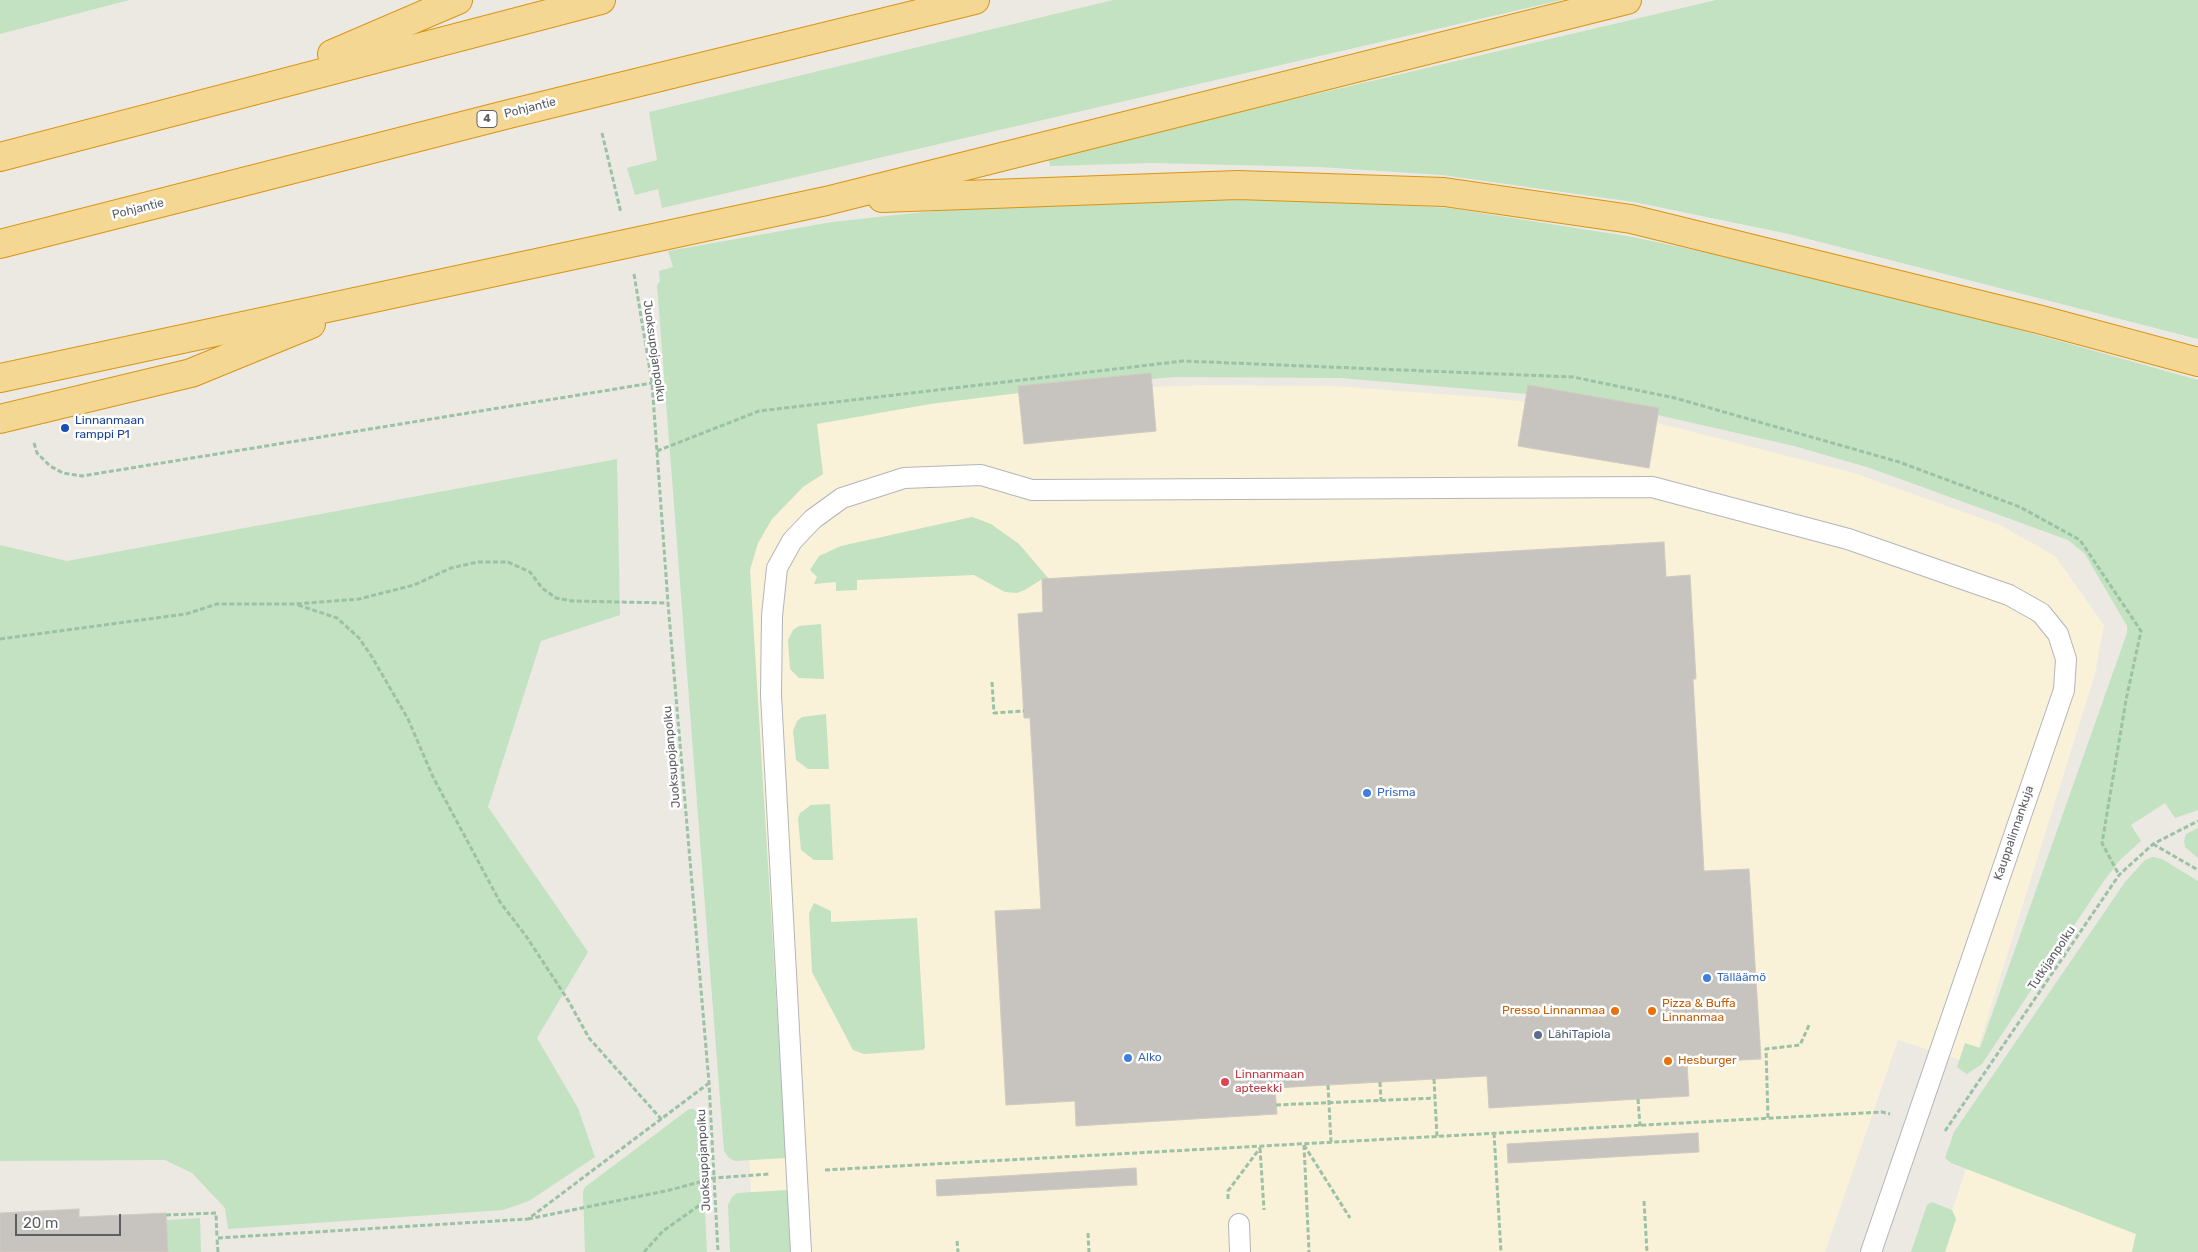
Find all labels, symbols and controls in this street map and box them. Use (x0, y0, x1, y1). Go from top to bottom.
street label: Pohjantie (503, 95, 557, 121)
road number: 4 (477, 110, 497, 128)
street label: Pohjantie (111, 196, 165, 222)
street label: Juoksupojanpolku (640, 299, 668, 403)
place label: Linnanmaan ramppi P1 (75, 414, 144, 442)
marker: Linnanmaan ramppi P1 (59, 422, 71, 434)
street label: Juoksupojanpolku (660, 705, 684, 809)
street label: Kauppalinnankuja (1991, 784, 2037, 882)
place label: Prisma (1377, 786, 1416, 800)
marker: Prisma (1361, 787, 1373, 799)
street label: Tutkijanpolku (2025, 923, 2079, 993)
place label: Tälläämö (1717, 971, 1766, 985)
marker: Tälläämö (1701, 972, 1713, 984)
place label: Pizza & Buffa Linnanmaa (1662, 997, 1736, 1025)
place label: Presso Linnanmaa (1502, 1004, 1605, 1018)
marker: Presso Linnanmaa (1609, 1005, 1621, 1017)
marker: Pizza & Buffa Linnanmaa (1646, 1005, 1658, 1017)
place label: LähiTapiola (1548, 1028, 1611, 1042)
marker: LähiTapiola (1532, 1029, 1544, 1041)
place label: Alko (1138, 1051, 1162, 1065)
marker: Alko (1122, 1052, 1134, 1064)
place label: Hesburger (1678, 1054, 1737, 1068)
marker: Hesburger (1662, 1055, 1674, 1067)
place label: Linnanmaan apteekki (1235, 1068, 1304, 1096)
marker: Linnanmaan apteekki (1219, 1076, 1231, 1088)
street label: Juoksupojanpolku (694, 1108, 714, 1212)
scale bar (18, 1204, 124, 1236)
text: 20 m (23, 1214, 58, 1232)

